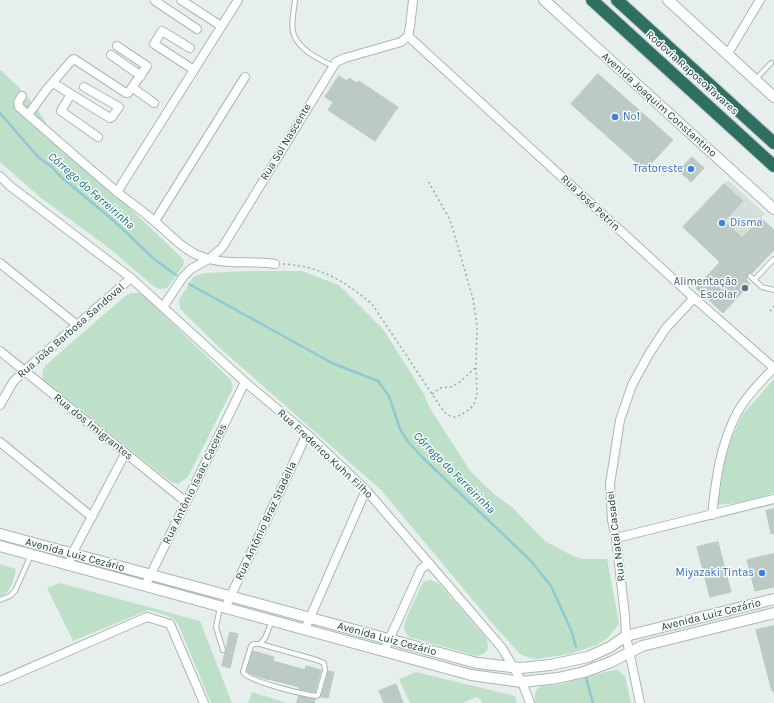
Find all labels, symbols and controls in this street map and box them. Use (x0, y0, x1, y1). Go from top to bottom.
street label: Rodovia Raposo Tavares (643, 28, 741, 118)
street label: Avenida Joaquim Constantino (599, 50, 719, 160)
street label: Rua Sol Nascente (258, 101, 314, 183)
place label: Nº1 (623, 110, 640, 124)
marker: Nº1 (610, 112, 620, 122)
water label: Córrego do Ferreirinha (45, 149, 137, 233)
place label: Tratoreste (633, 162, 683, 176)
marker: Tratoreste (686, 164, 696, 174)
street label: Rua José Petrin (558, 172, 622, 234)
place label: Disma (730, 216, 763, 230)
marker: Disma (717, 218, 727, 228)
place label: Alimentação Escolar (674, 275, 737, 301)
street label: Rua João Barbosa Sandoval (15, 281, 127, 381)
marker: Alimentação Escolar (740, 283, 750, 293)
street label: Rua dos Imigrantes (51, 391, 135, 463)
street label: Rua Frederico Kuhn Filho (275, 406, 375, 502)
street label: Rua Antônio Isaac Caceres (160, 422, 230, 546)
water label: Córrego do Ferreirinha (410, 429, 498, 517)
street label: Rua Antônio Braz Stadella (233, 459, 299, 583)
street label: Rua Natal Casadei (604, 490, 628, 582)
street label: Avenida Luiz Cezário (24, 535, 126, 575)
place label: Miyazaki Tintas (675, 566, 754, 580)
marker: Miyazaki Tintas (757, 568, 767, 578)
street label: Avenida Luiz Cezário (660, 596, 762, 634)
street label: Avenida Luiz Cezário (336, 619, 438, 659)

